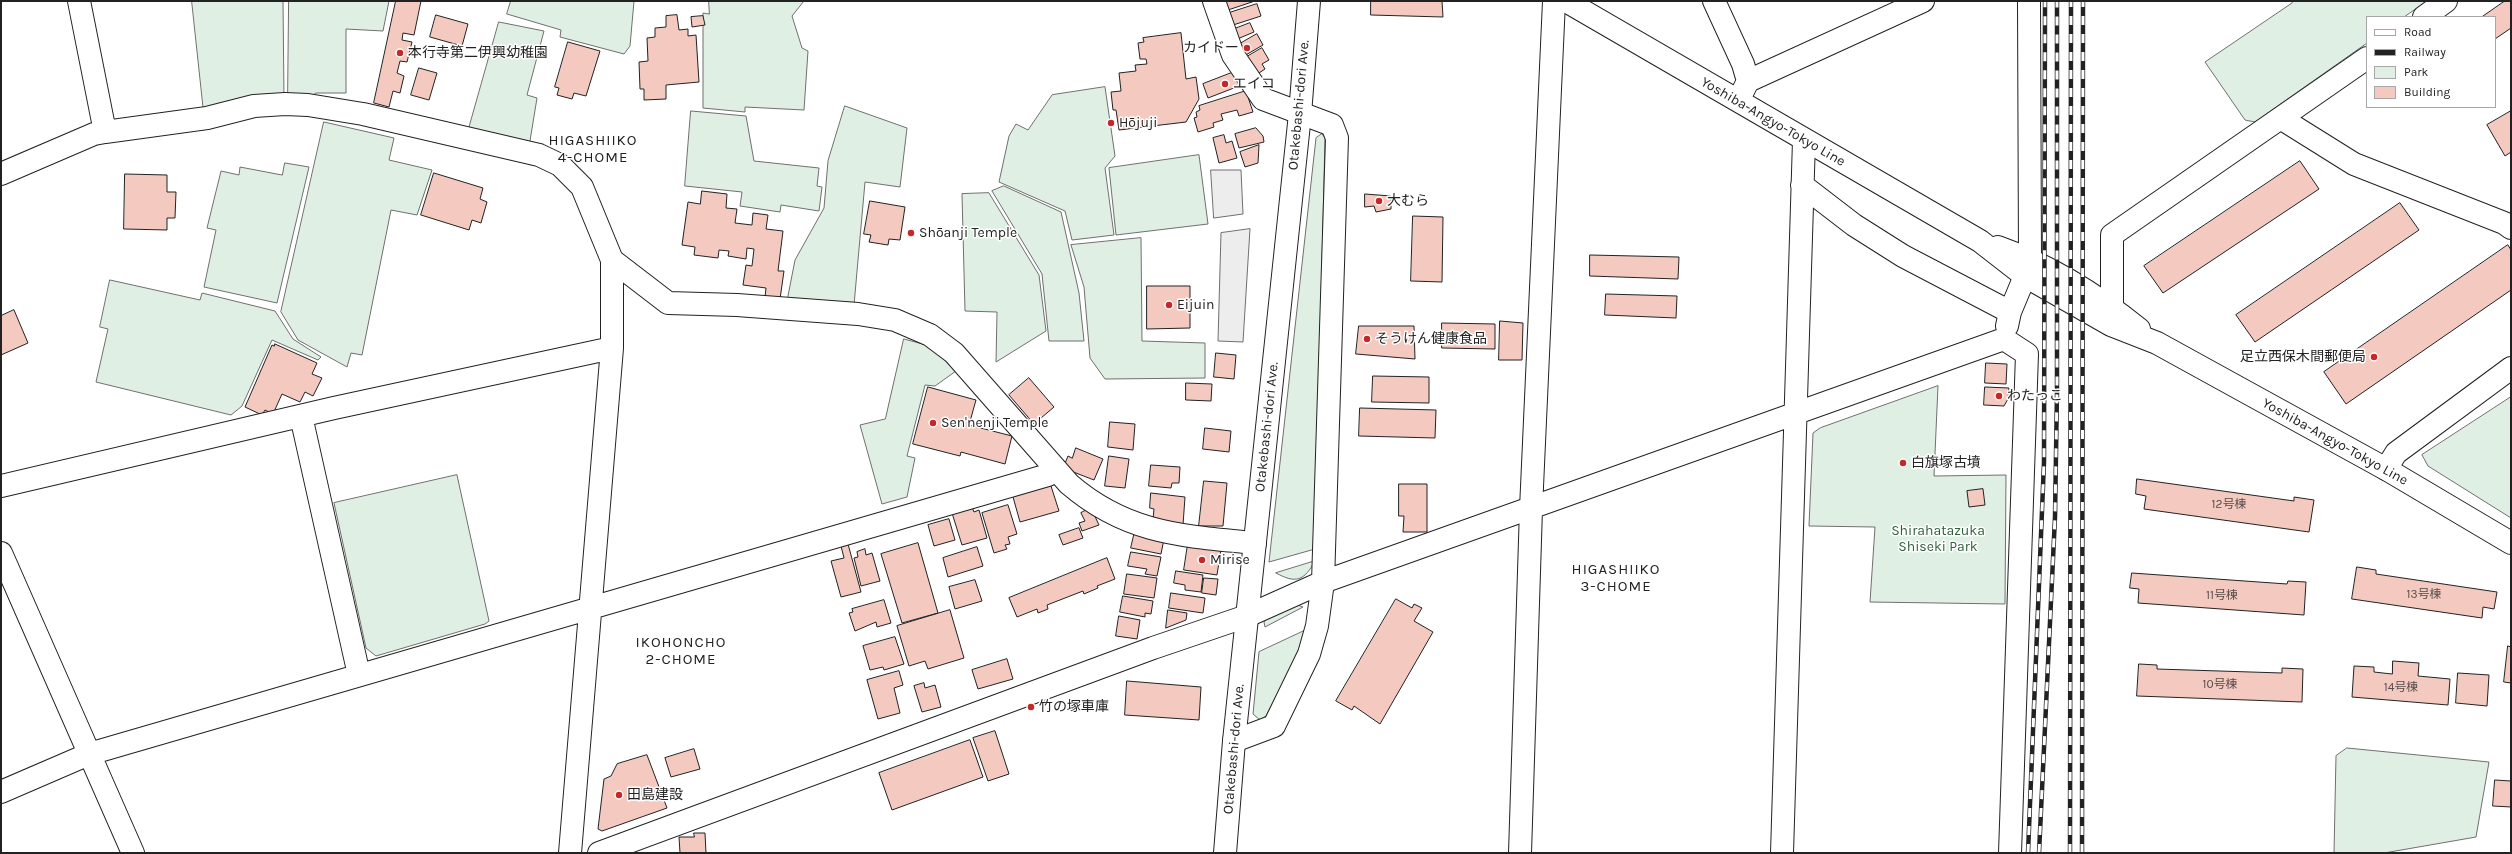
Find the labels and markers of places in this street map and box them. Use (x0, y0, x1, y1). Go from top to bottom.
place label: カイドー (1183, 40, 1239, 56)
marker: カイドー (1242, 43, 1252, 53)
place label: 本行寺第二伊興幼稚園 (408, 45, 548, 61)
marker: 本行寺第二伊興幼稚園 (395, 48, 405, 58)
place label: エイコ (1233, 76, 1275, 92)
marker: エイコ (1220, 79, 1230, 89)
place label: Hōjuji (1119, 115, 1157, 131)
marker: Hōjuji (1106, 118, 1116, 128)
place label: 大むら (1387, 193, 1429, 209)
marker: 大むら (1374, 196, 1384, 206)
place label: Shōanji Temple (919, 225, 1017, 241)
marker: Shōanji Temple (906, 228, 916, 238)
place label: Eijuin (1177, 297, 1215, 313)
marker: Eijuin (1164, 300, 1174, 310)
place label: そうけん健康食品 (1375, 331, 1487, 347)
marker: そうけん健康食品 (1362, 334, 1372, 344)
place label: 足立西保木間郵便局 (2240, 349, 2366, 365)
marker: 足立西保木間郵便局 (2369, 352, 2379, 362)
place label: わたっこ (2007, 388, 2063, 404)
marker: わたっこ (1994, 391, 2004, 401)
place label: Sen'nenji Temple (941, 415, 1049, 431)
marker: Sen'nenji Temple (928, 418, 938, 428)
place label: 白旗塚古墳 (1911, 455, 1981, 471)
marker: 白旗塚古墳 (1898, 458, 1908, 468)
place label: Mirise (1210, 552, 1250, 568)
marker: Mirise (1197, 555, 1207, 565)
place label: 竹の塚車庫 (1039, 699, 1109, 715)
marker: 竹の塚車庫 (1026, 702, 1036, 712)
place label: 田島建設 (627, 787, 683, 803)
marker: 田島建設 (614, 790, 624, 800)

